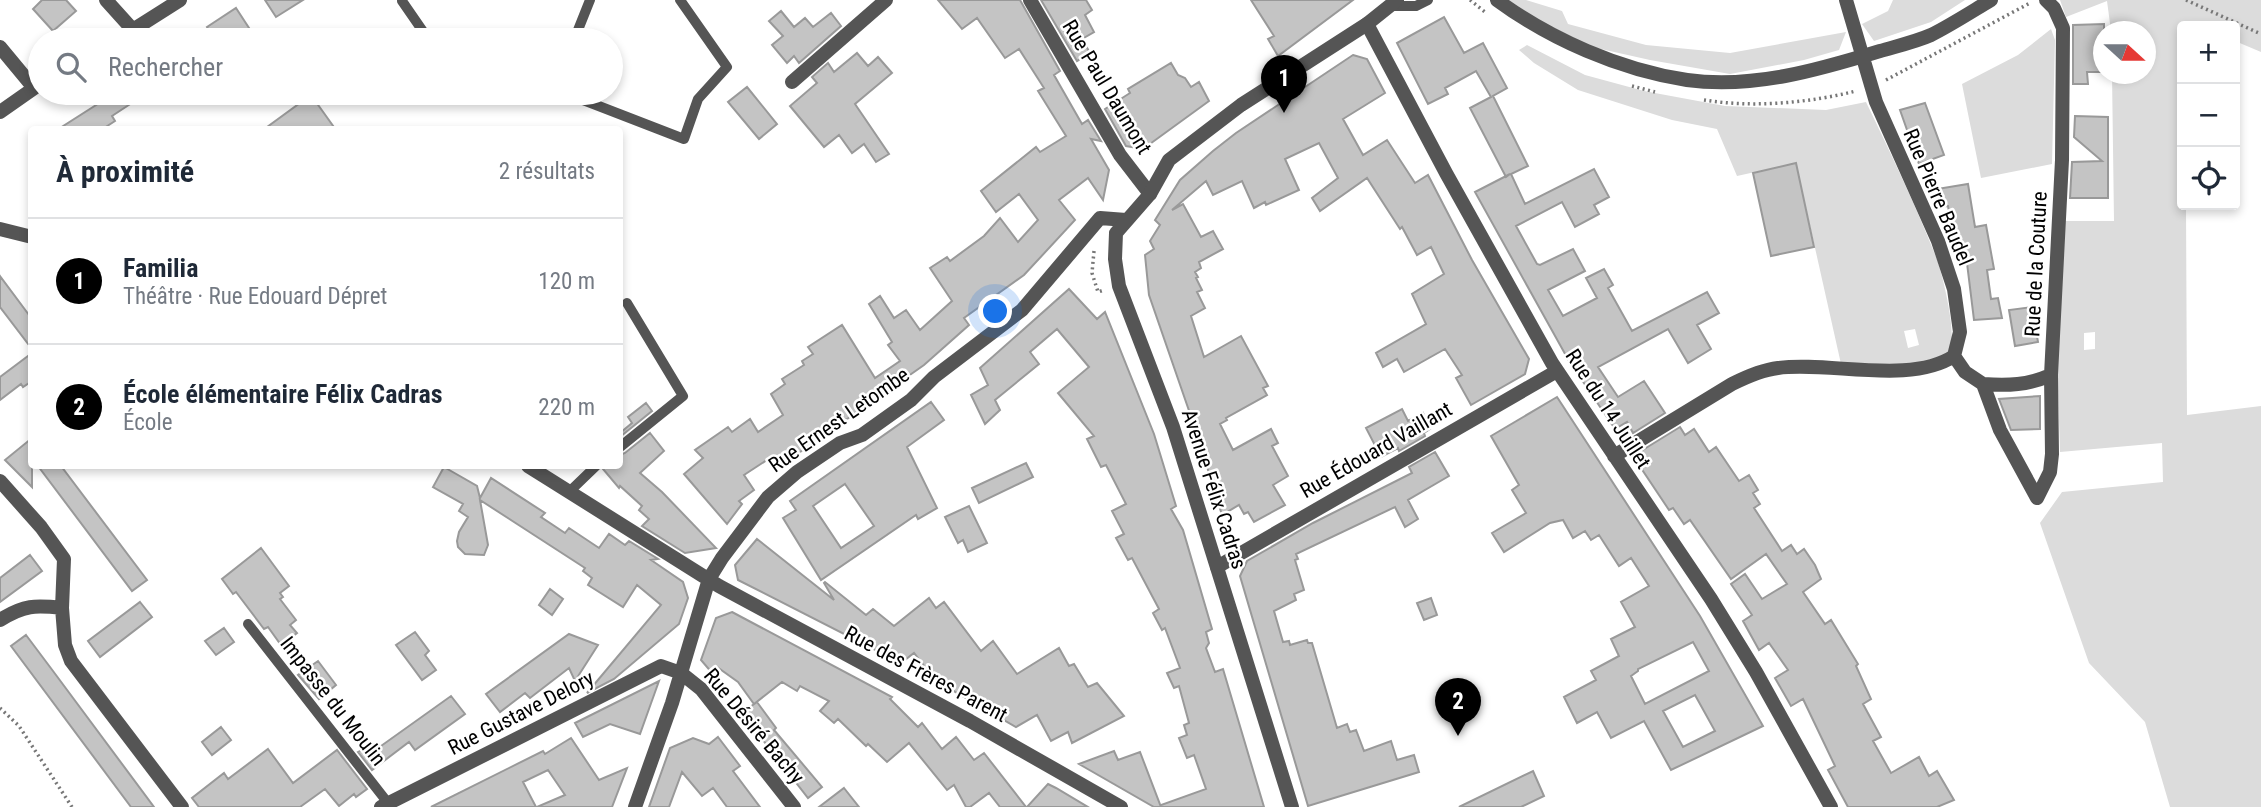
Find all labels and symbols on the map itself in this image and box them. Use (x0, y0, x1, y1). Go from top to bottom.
street label: Rue Paul Daumont (1057, 16, 1157, 158)
north arrow (2093, 21, 2156, 84)
pin: 1 (1261, 55, 1307, 113)
street label: Rue Pierre Baudel (1898, 125, 1978, 269)
street label: Rue de la Couture (2020, 190, 2052, 337)
your location (978, 294, 1012, 328)
street label: Rue du 14 Juillet (1560, 345, 1656, 473)
street label: Rue Ernest Letombe (764, 363, 914, 477)
street label: Rue Édouard Vaillant (1296, 397, 1456, 503)
street label: Avenue Félix Cadras (1177, 406, 1251, 572)
street label: Rue des Frères Parent (840, 621, 1012, 727)
street label: Impasse du Moulin (275, 632, 391, 770)
street label: Rue Désiré Bachy (699, 663, 809, 789)
street label: Rue Gustave Delory (444, 666, 598, 760)
pin: 2 (1435, 678, 1481, 736)

